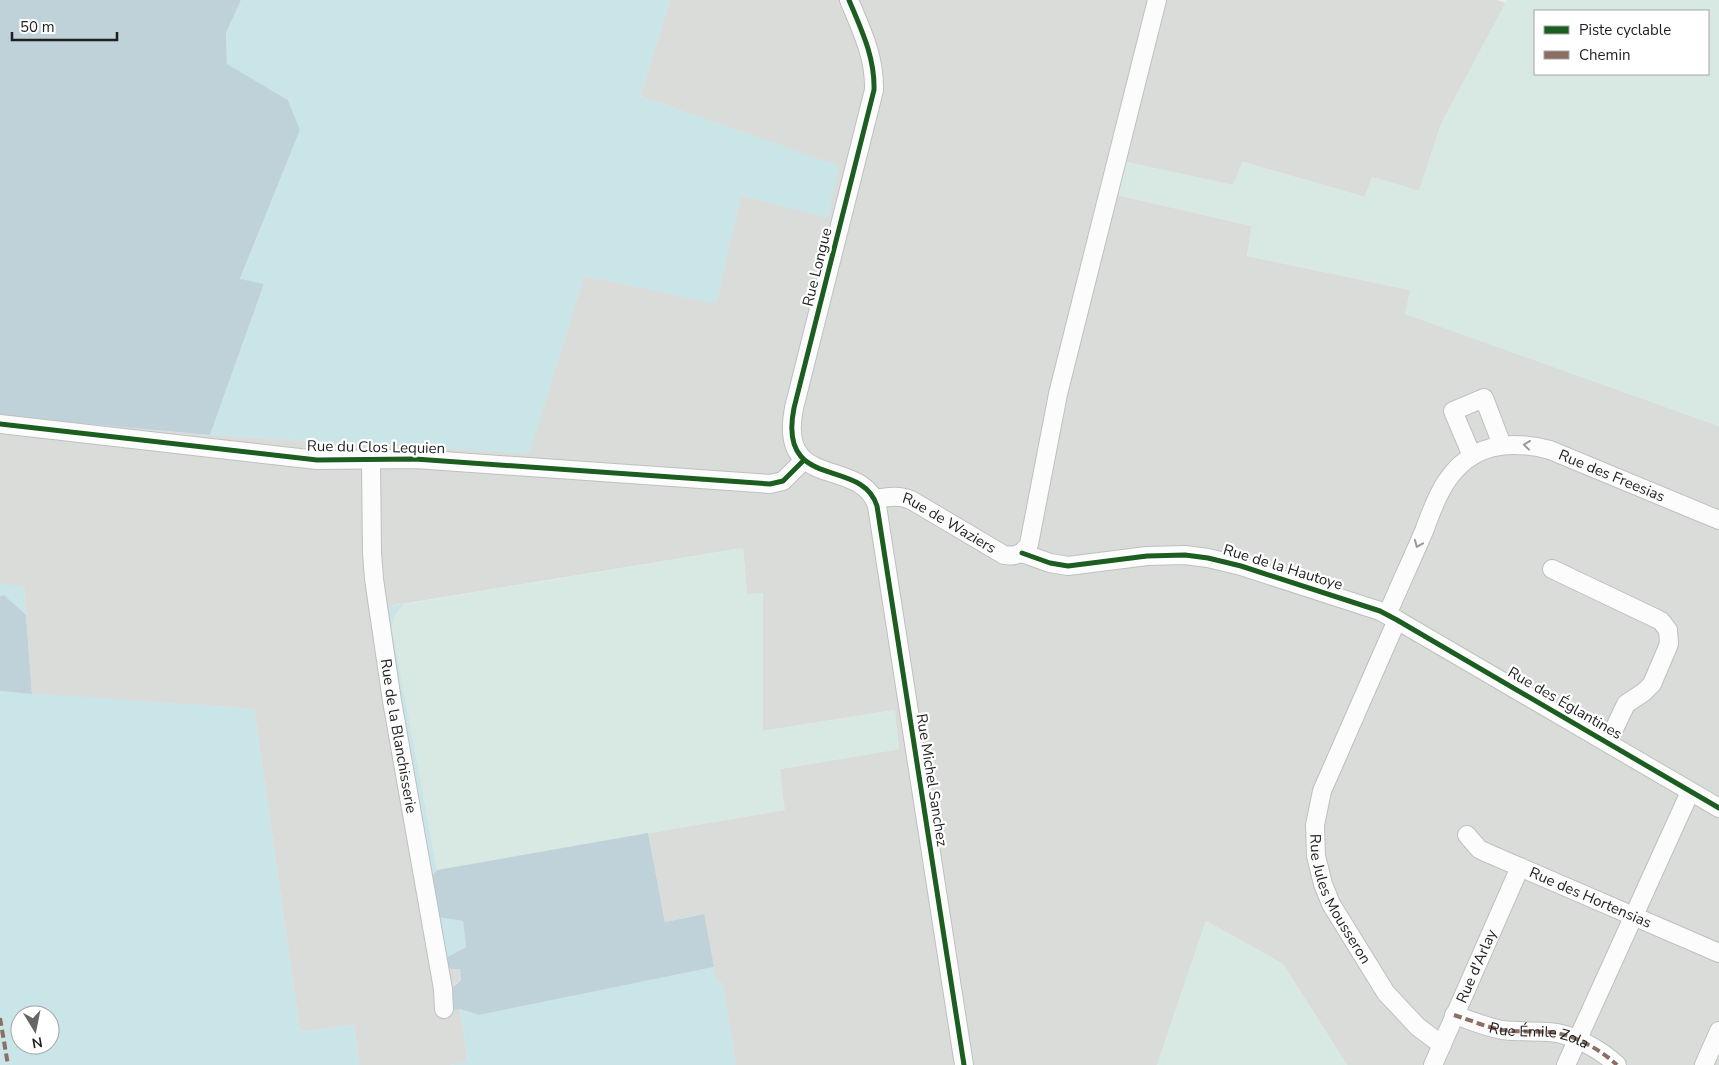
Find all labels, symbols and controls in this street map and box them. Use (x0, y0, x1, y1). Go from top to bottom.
scale bar (12, 10, 118, 42)
legend (1534, 10, 1709, 75)
text: 50 m (20, 17, 55, 37)
text: Piste cyclable (1579, 20, 1671, 40)
text: Chemin (1579, 45, 1630, 65)
street label: Rue Longue (798, 226, 836, 308)
street label: Rue du Clos Lequien (307, 436, 445, 458)
one-way arrow (1523, 440, 1531, 451)
street label: Rue des Freesias (1556, 445, 1668, 507)
street label: Rue de Waziers (900, 488, 1000, 558)
street label: Rue de la Hautoye (1221, 539, 1345, 595)
one-way arrow (1413, 539, 1424, 548)
street label: Rue de la Blanchisserie (376, 657, 422, 815)
street label: Rue des Églantines (1504, 662, 1626, 744)
street label: Rue Michel Sanchez (912, 712, 952, 848)
street label: Rue Jules Mousseron (1305, 834, 1376, 968)
street label: Rue des Hortensias (1526, 862, 1655, 933)
street label: Rue d'Arlay (1451, 926, 1502, 1006)
north arrow (10, 1005, 60, 1055)
street label: Rue Émile Zola (1487, 1017, 1592, 1053)
text: N (30, 1032, 44, 1053)

